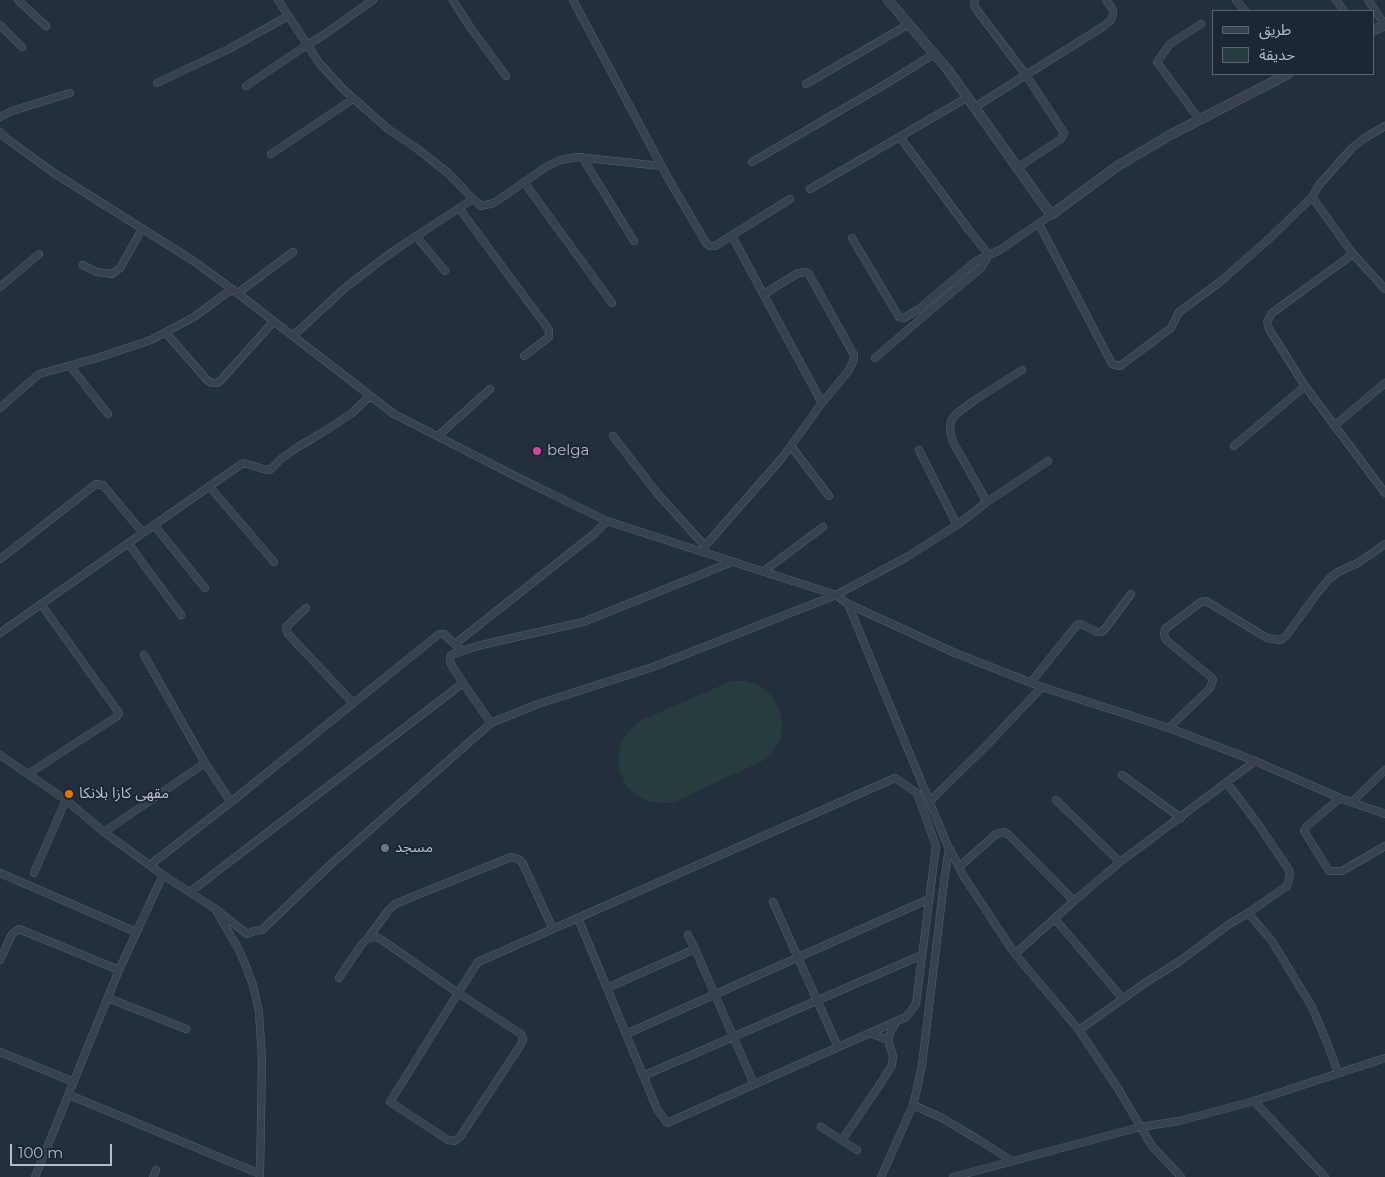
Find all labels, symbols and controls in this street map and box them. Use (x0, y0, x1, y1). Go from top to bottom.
legend (1212, 10, 1375, 75)
text: طريق (1259, 20, 1291, 39)
text: حديقة (1259, 45, 1295, 64)
place label: belga (547, 442, 589, 460)
marker: belga (531, 445, 543, 457)
place label: مقهى كازا بلانكا (79, 785, 169, 803)
marker: مقهى كازا بلانكا (63, 788, 75, 800)
place label: مسجد (395, 839, 433, 857)
marker: مسجد (379, 842, 391, 854)
scale bar (12, 1134, 115, 1166)
text: 100 m (18, 1143, 63, 1162)

